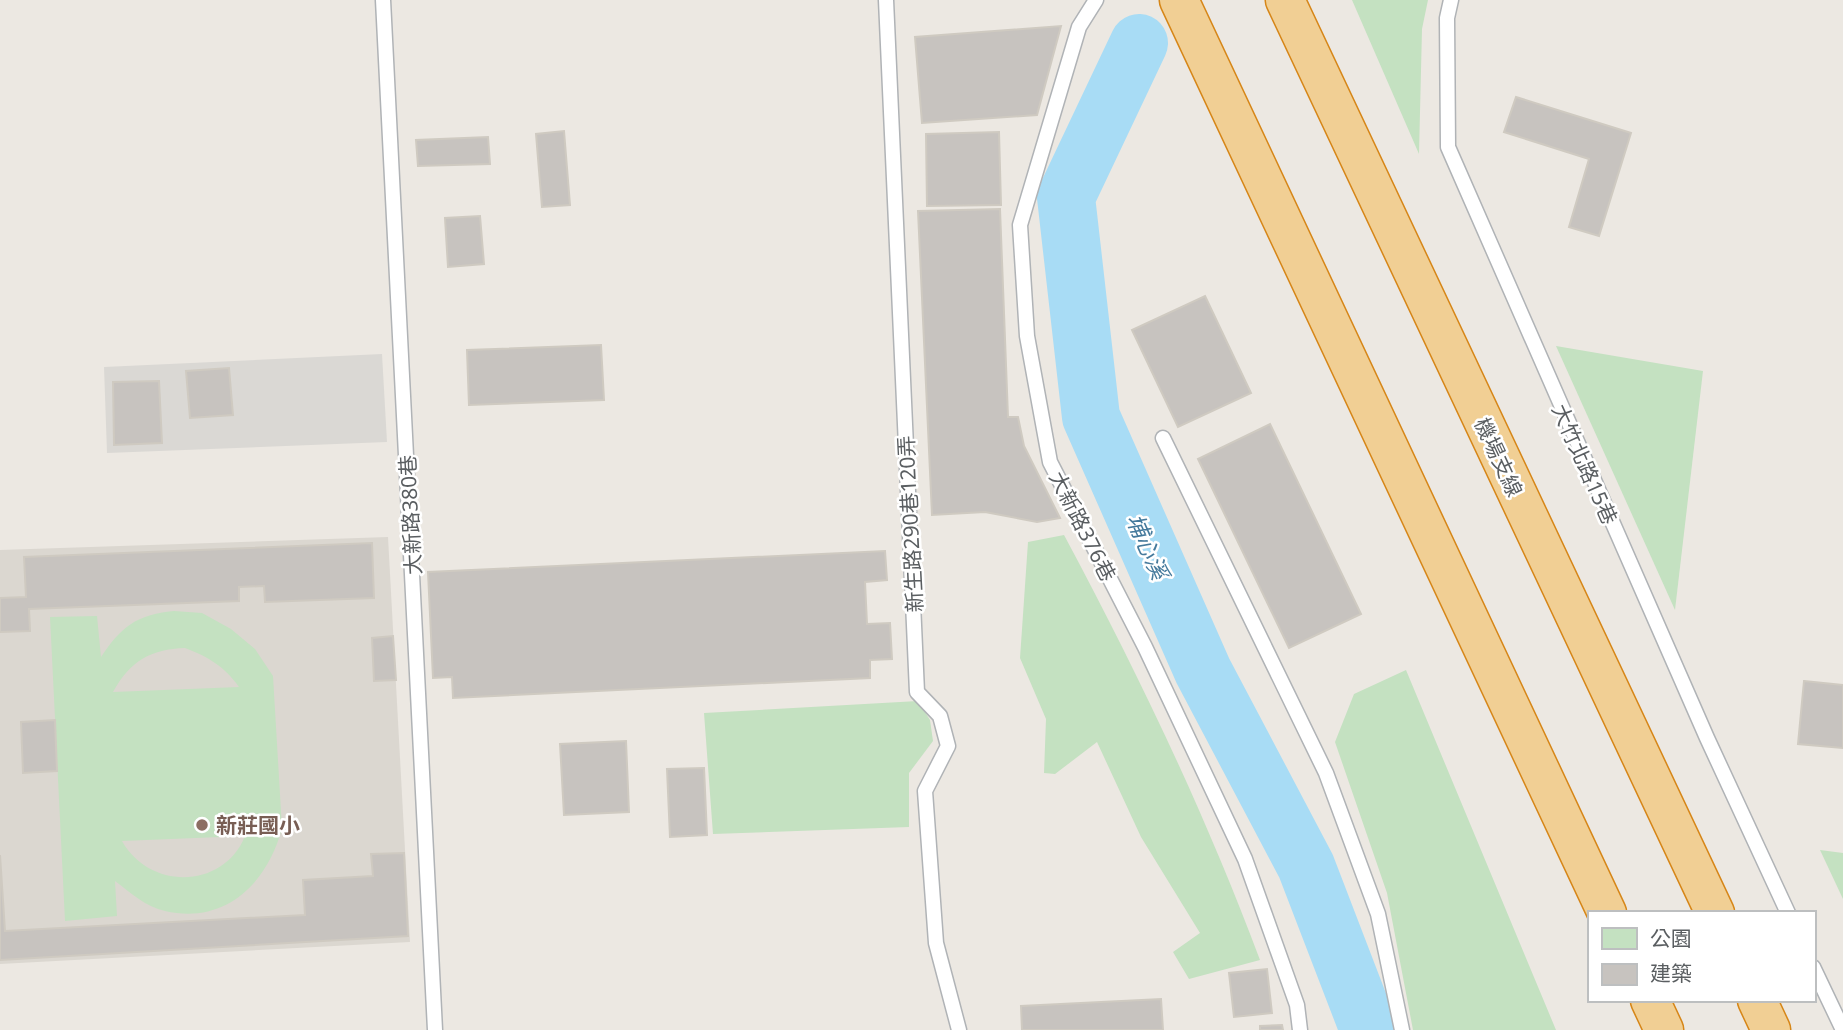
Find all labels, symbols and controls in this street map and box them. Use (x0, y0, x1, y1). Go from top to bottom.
street label: 大竹北路15巷 (1546, 399, 1624, 529)
street label: 機場支線 (1469, 413, 1529, 501)
street label: 新生路290巷120弄 (891, 435, 929, 613)
street label: 大新路380巷 (393, 454, 427, 576)
street label: 大新路376巷 (1043, 466, 1123, 586)
water label: 埔心溪 (1119, 508, 1178, 587)
place label: 新莊國小 (216, 811, 300, 839)
marker: 新莊國小 (194, 817, 210, 833)
legend (1588, 911, 1815, 1002)
text: 公園 (1650, 924, 1692, 952)
text: 建築 (1650, 959, 1692, 987)

